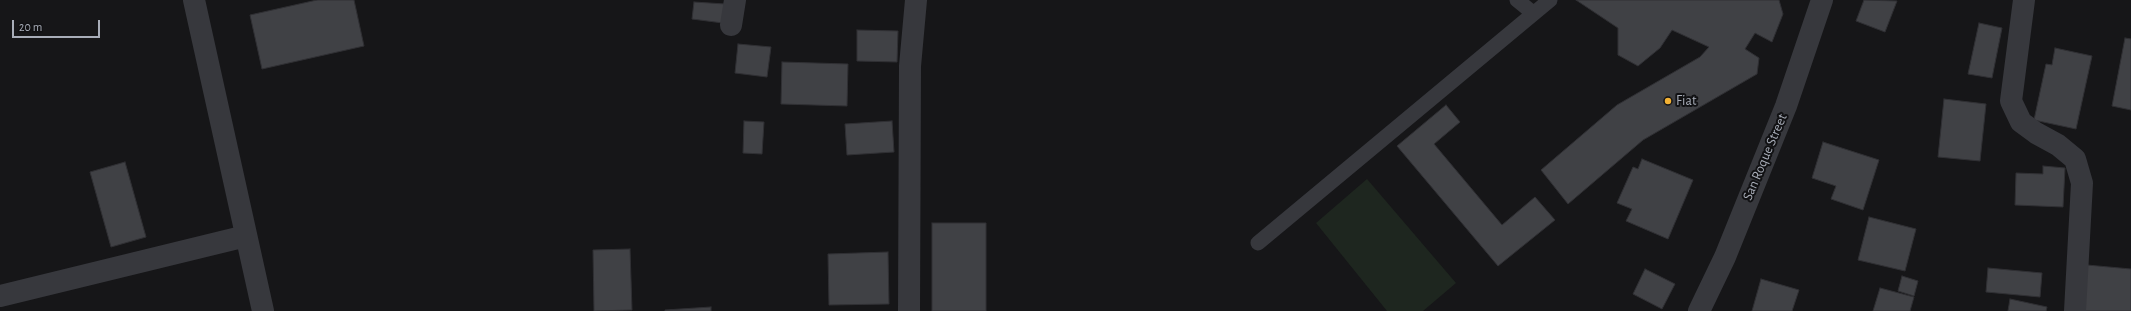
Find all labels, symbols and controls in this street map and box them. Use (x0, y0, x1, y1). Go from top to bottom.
scale bar (14, 12, 102, 38)
text: 20 m (19, 21, 42, 33)
place label: Fiat (1676, 93, 1696, 109)
marker: Fiat (1663, 96, 1673, 106)
street label: San Roque Street (1739, 111, 1791, 203)

